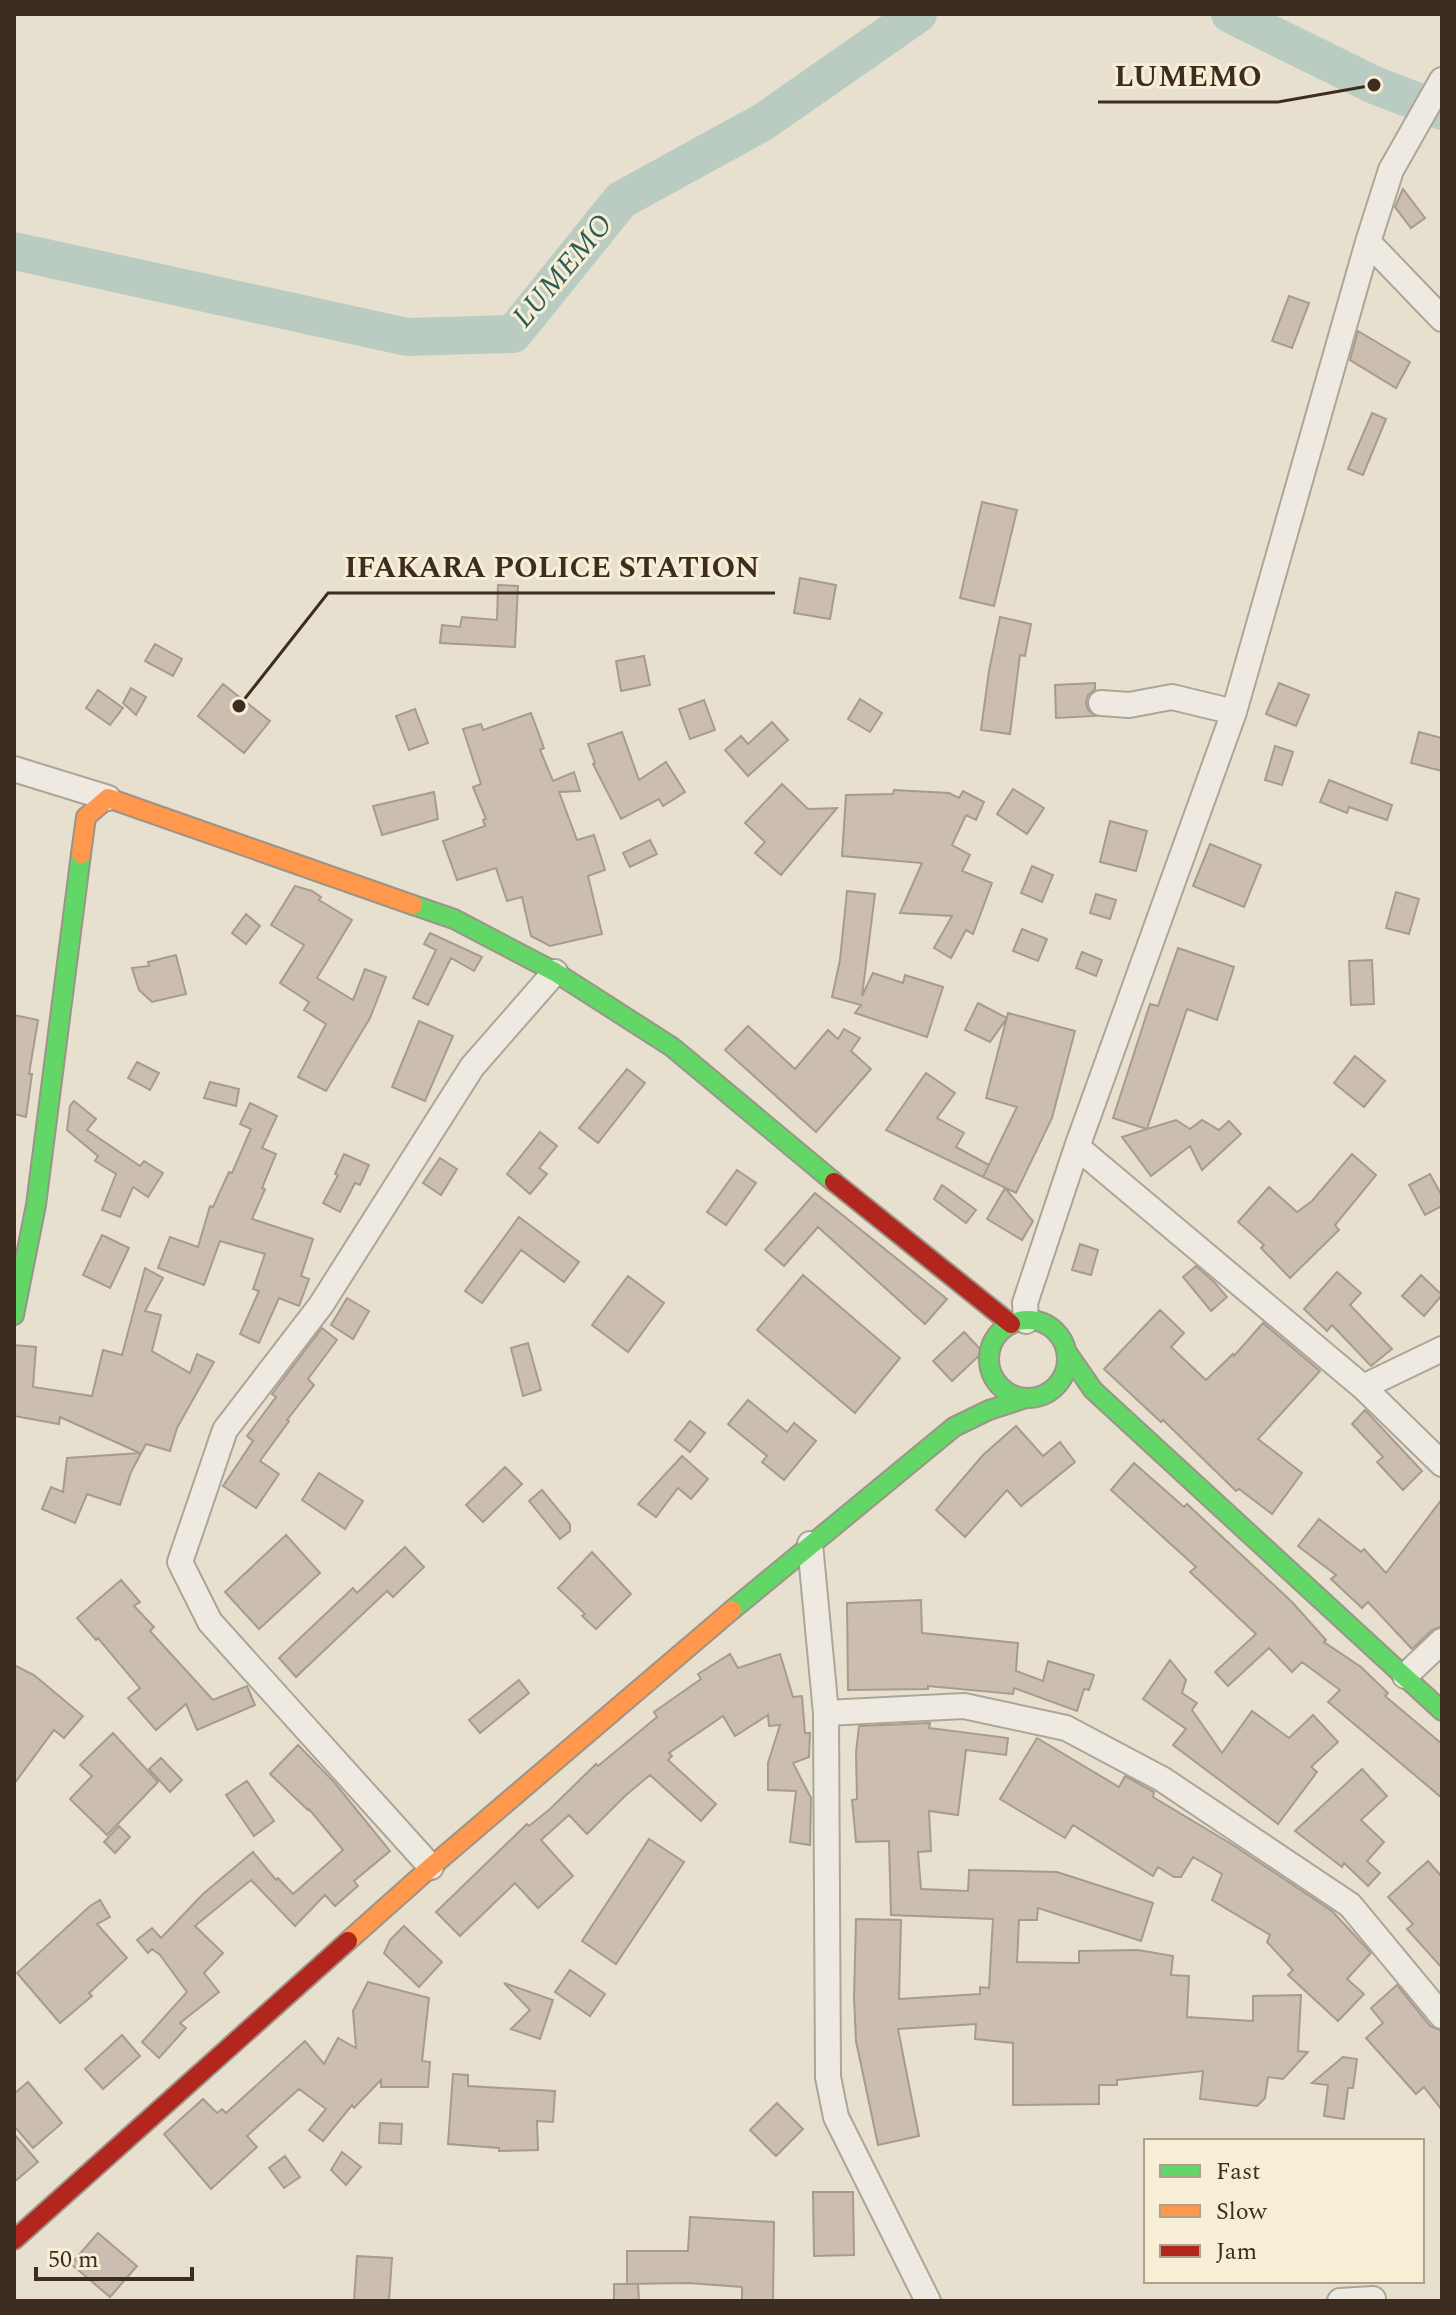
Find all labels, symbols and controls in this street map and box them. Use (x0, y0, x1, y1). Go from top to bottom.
callout: LUMEMO (1098, 48, 1278, 102)
text: LUMEMO (1114, 54, 1262, 100)
water label: LUMEMO (501, 203, 624, 338)
callout: IFAKARA POLICE STATION (328, 539, 775, 593)
text: IFAKARA POLICE STATION (344, 545, 760, 591)
legend (1144, 2139, 1424, 2283)
text: Fast (1216, 2154, 1261, 2190)
text: Slow (1216, 2194, 1268, 2230)
scale bar (36, 2231, 192, 2281)
text: Jam (1216, 2234, 1257, 2270)
text: 50 m (48, 2242, 99, 2278)

